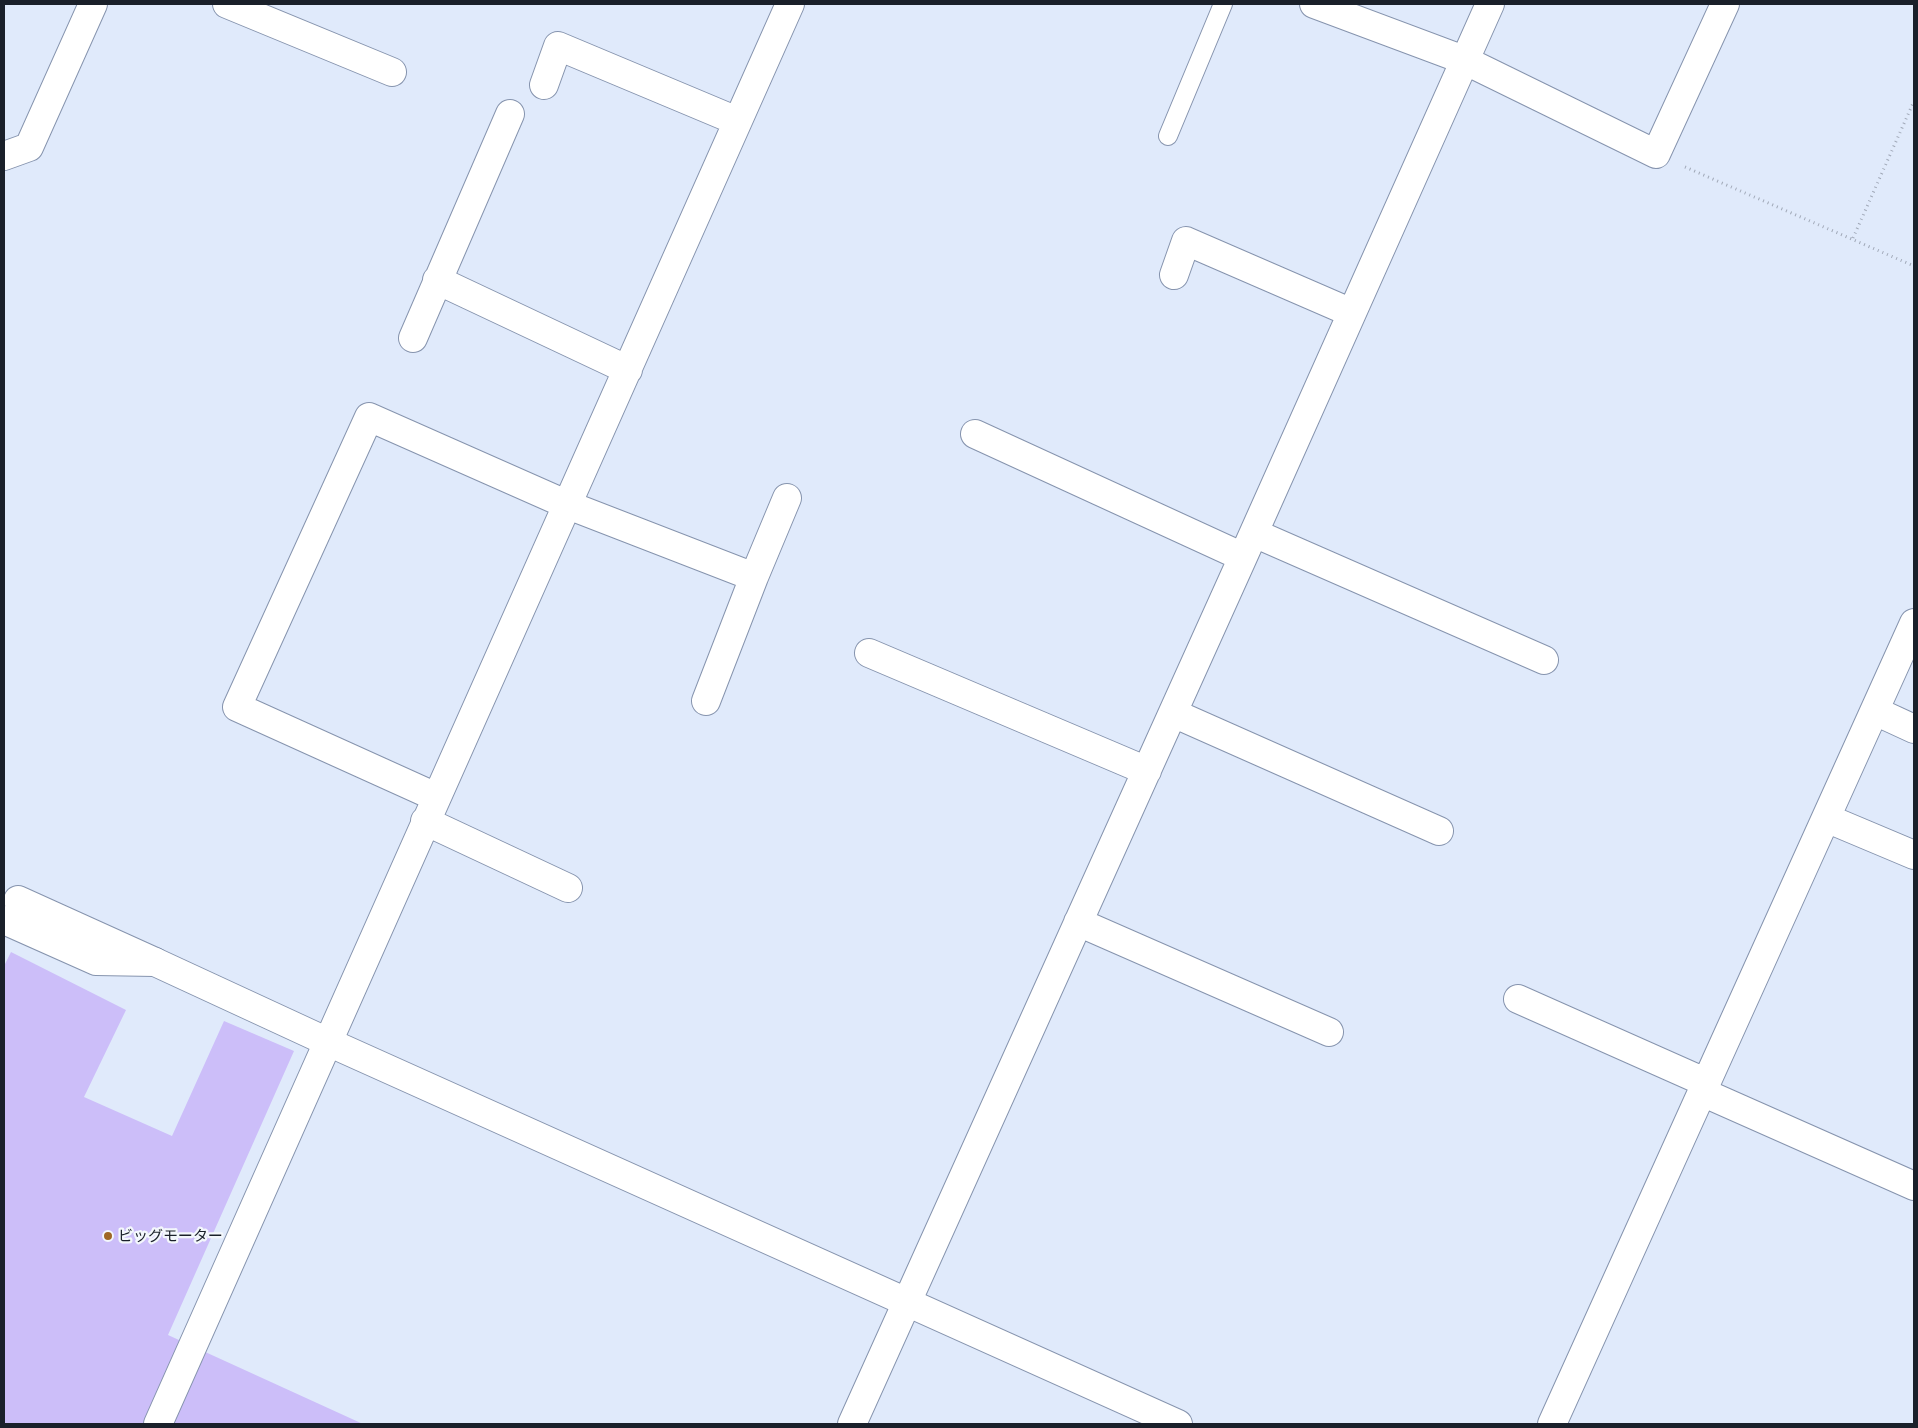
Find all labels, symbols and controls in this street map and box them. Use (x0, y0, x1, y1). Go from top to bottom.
place label: ビッグモーター (118, 1227, 223, 1245)
marker: ビッグモーター (102, 1230, 114, 1242)

